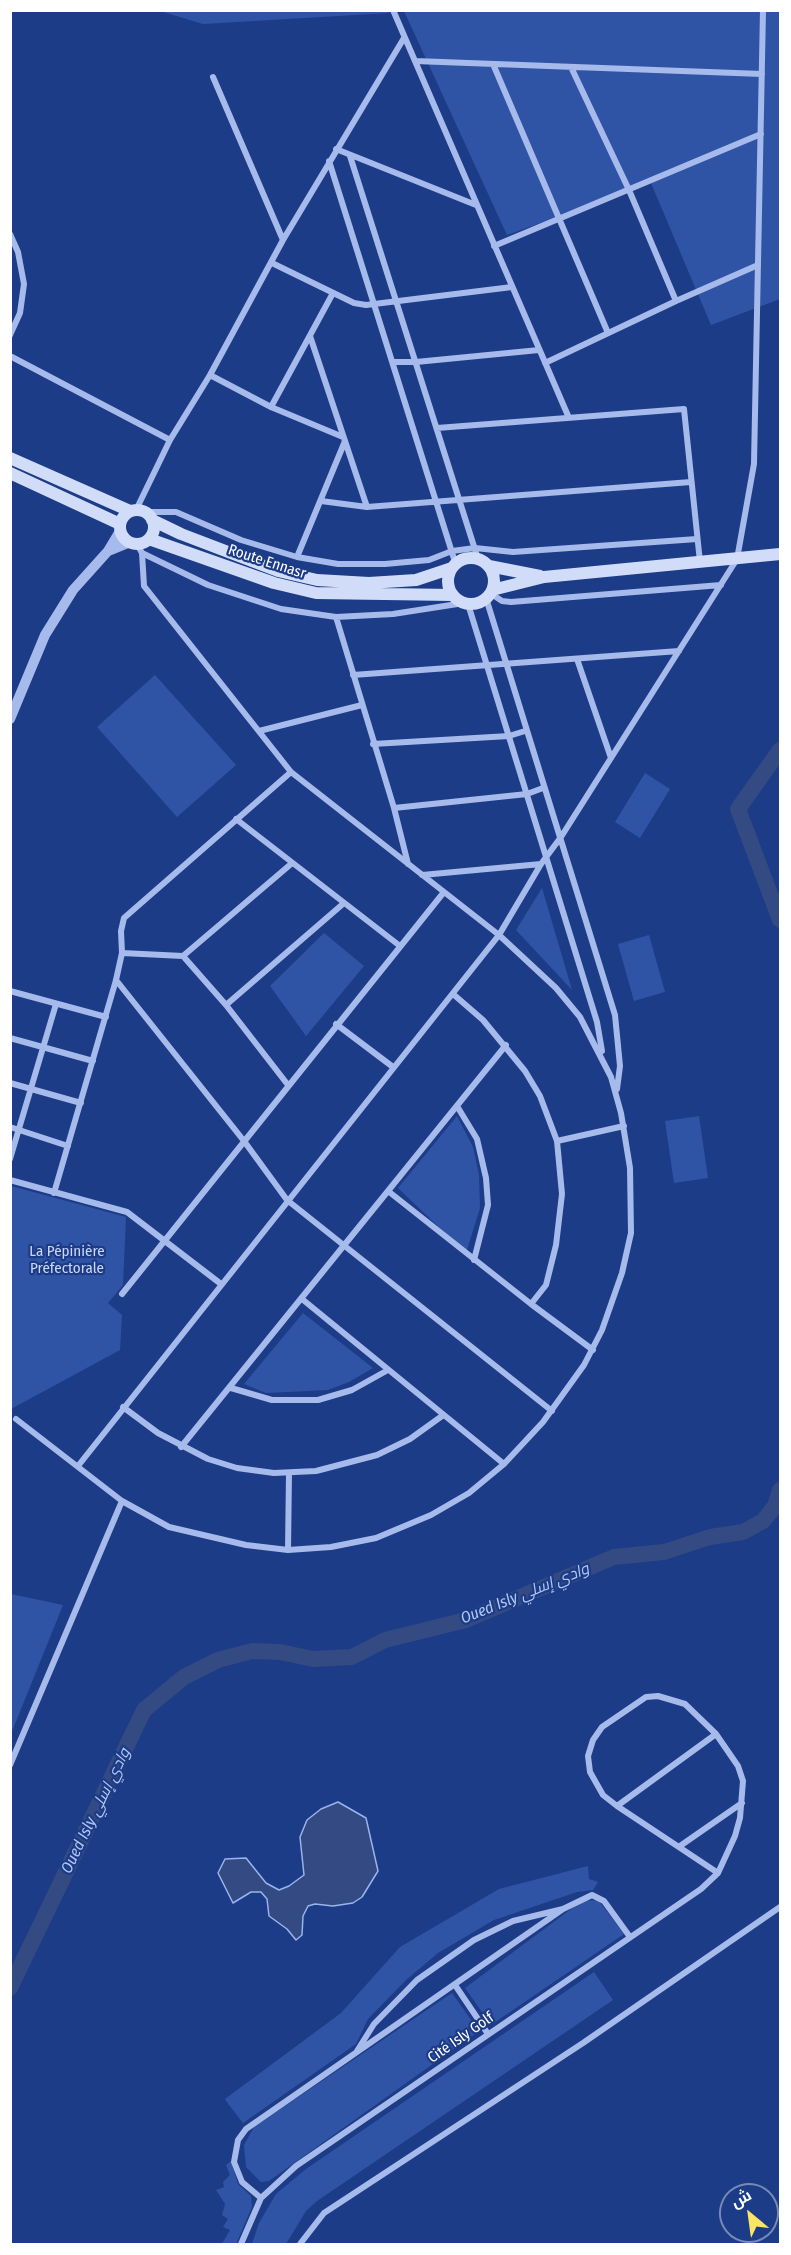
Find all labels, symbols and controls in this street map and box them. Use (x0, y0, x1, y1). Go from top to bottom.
street label: Route Ennasr (226, 541, 308, 583)
park label: La Pépinière Préfectorale (29, 1243, 105, 1278)
water label: Oued Isly وادي إسلي (458, 1559, 592, 1629)
water label: Oued Isly وادي إسلي (57, 1745, 135, 1877)
street label: Cité Isly Golf (425, 2009, 497, 2067)
north arrow (719, 2183, 779, 2243)
text: ش (727, 2185, 755, 2212)

